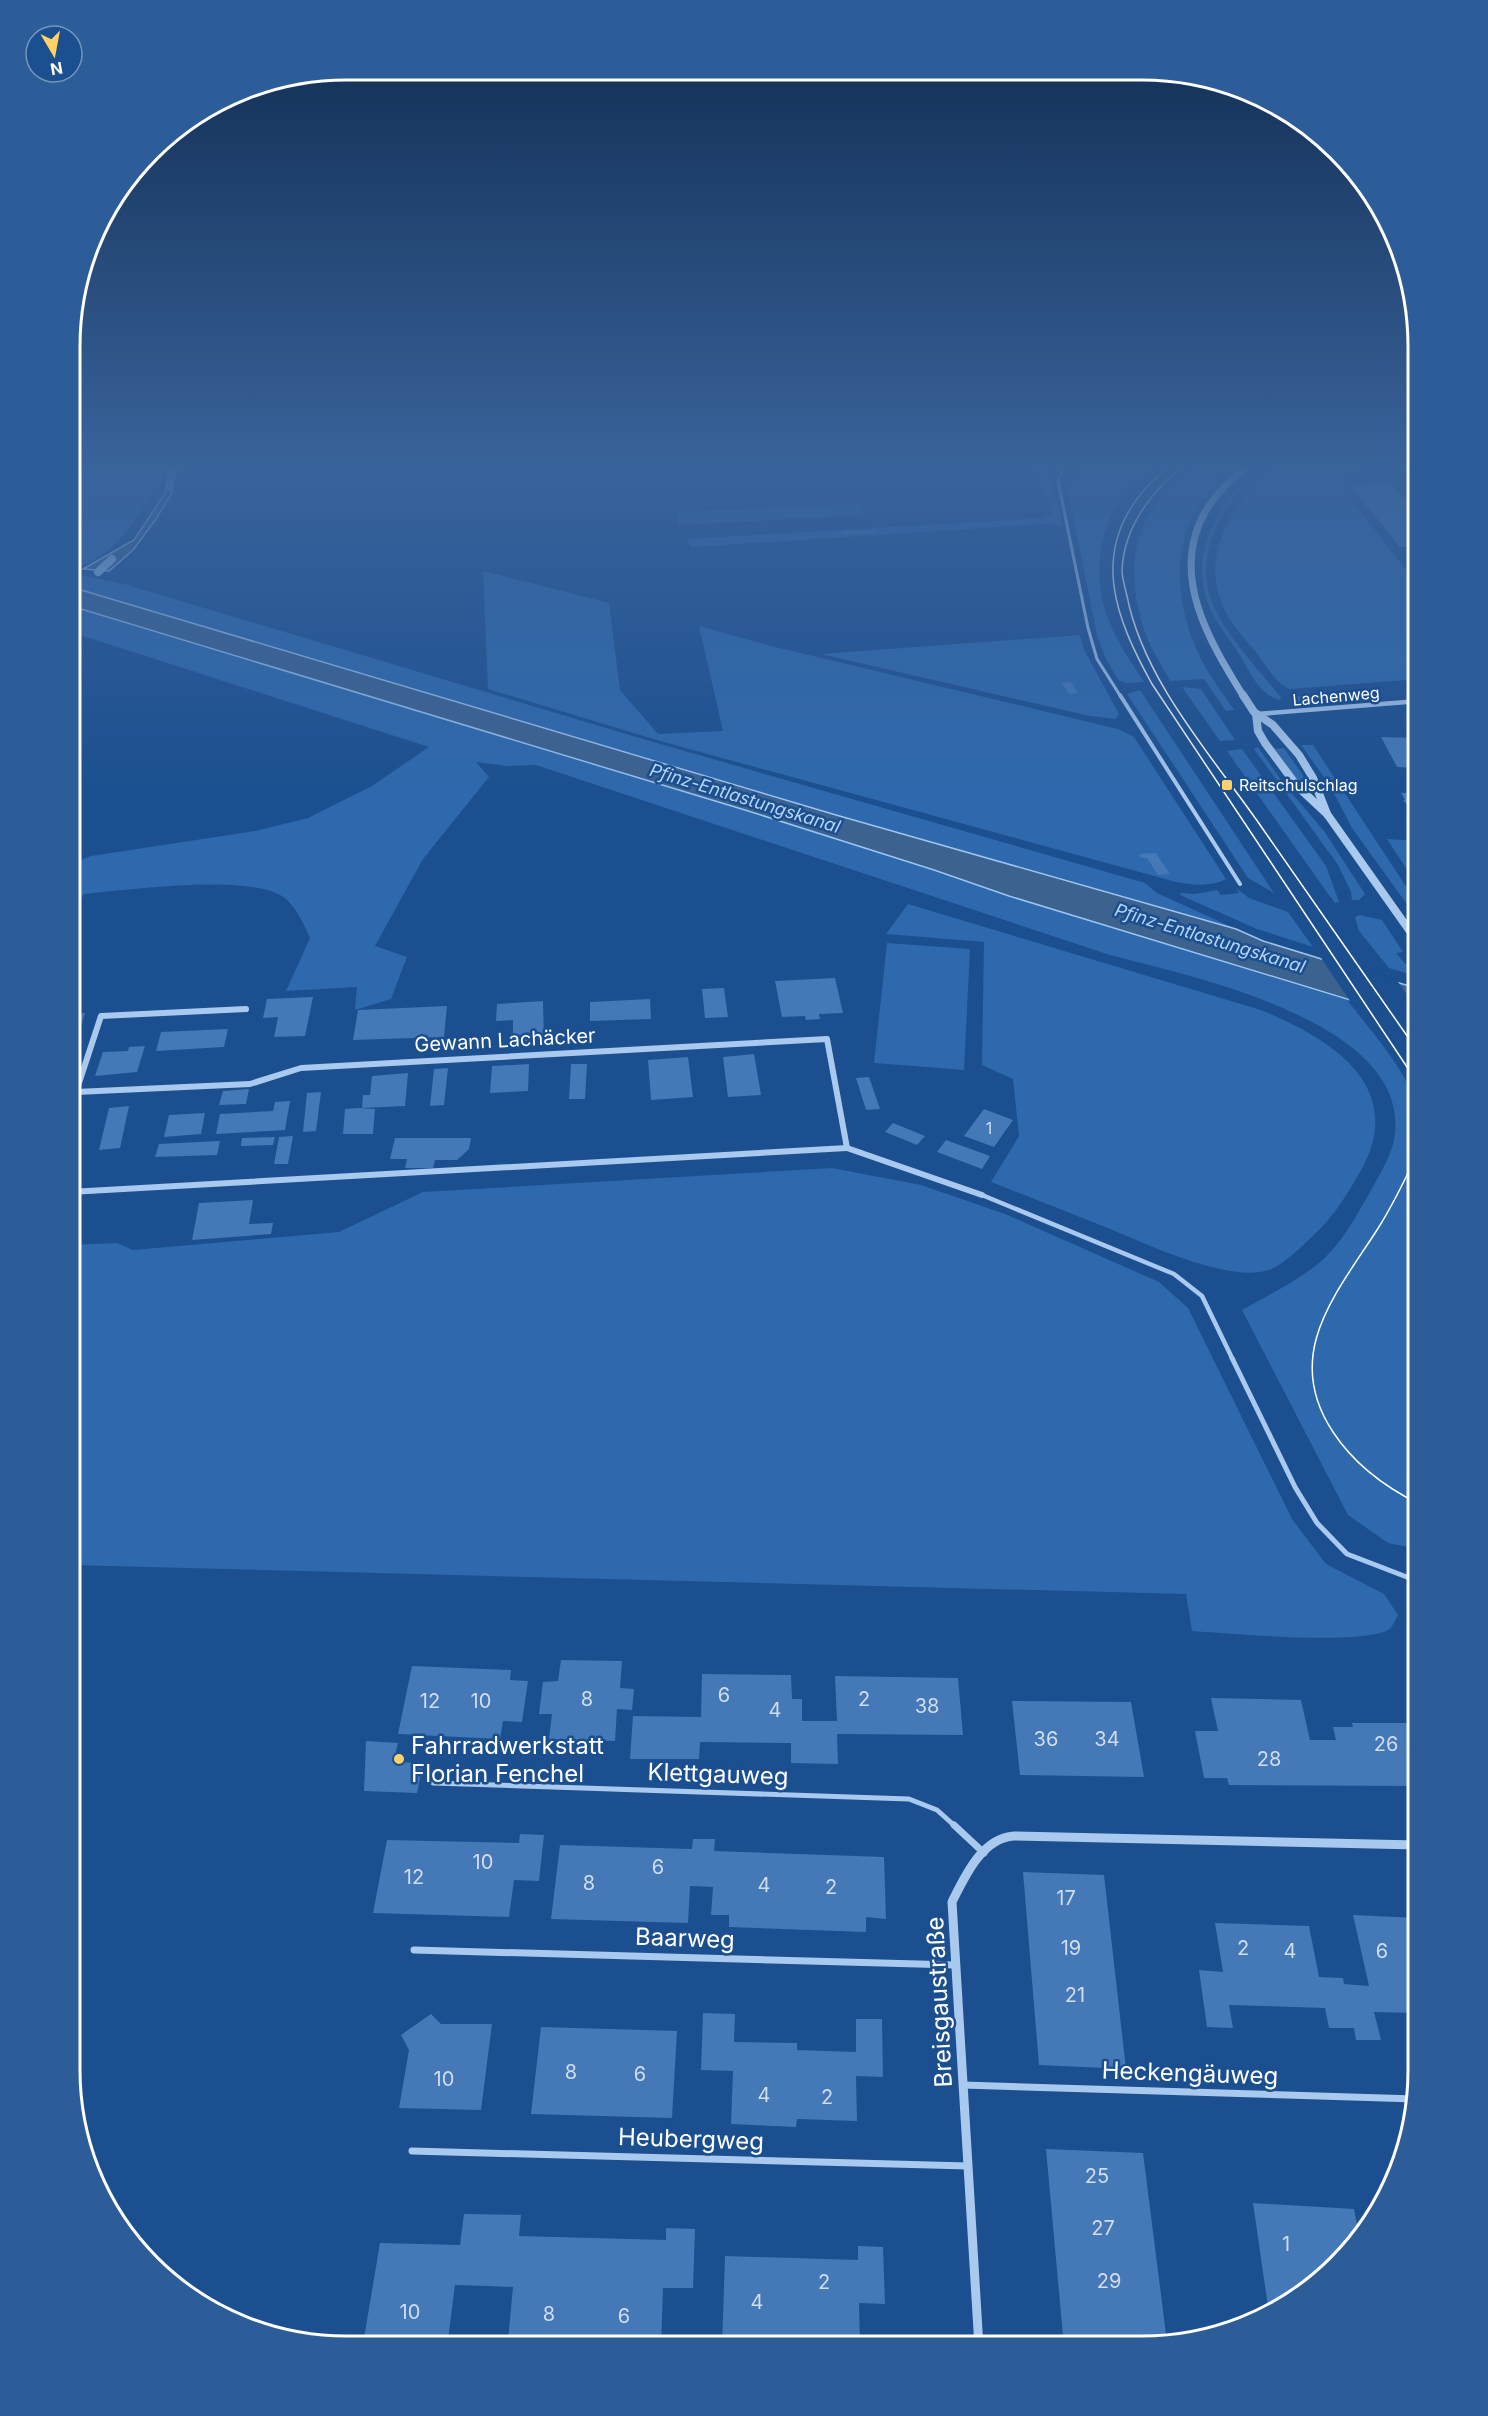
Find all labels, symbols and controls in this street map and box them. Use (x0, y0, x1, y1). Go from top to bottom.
north arrow (24, 24, 84, 84)
text: N (49, 58, 64, 80)
street label: Lachenweg (1292, 682, 1380, 710)
water label: Pfinz-Entlastungskanal (647, 759, 843, 837)
place label: Reitschulschlag (1239, 775, 1357, 795)
marker: Reitschulschlag (1220, 778, 1234, 792)
water label: Pfinz-Entlastungskanal (1112, 899, 1308, 977)
street label: Gewann Lachäcker (414, 1023, 597, 1057)
house number: 1 (986, 1118, 992, 1138)
house number: 6 (718, 1683, 730, 1707)
house number: 8 (581, 1687, 593, 1711)
house number: 2 (858, 1687, 870, 1711)
house number: 12 (420, 1689, 440, 1713)
house number: 10 (471, 1689, 491, 1713)
house number: 38 (915, 1694, 939, 1718)
house number: 4 (769, 1698, 781, 1722)
house number: 36 (1034, 1727, 1058, 1751)
house number: 34 (1094, 1727, 1120, 1751)
place label: Fahrradwerkstatt Florian Fenchel (411, 1731, 604, 1788)
house number: 26 (1374, 1732, 1398, 1756)
house number: 28 (1257, 1747, 1281, 1771)
marker: Fahrradwerkstatt Florian Fenchel (392, 1752, 406, 1766)
street label: Klettgauweg (647, 1757, 789, 1791)
house number: 10 (473, 1850, 493, 1874)
house number: 6 (652, 1855, 664, 1879)
house number: 12 (404, 1865, 424, 1889)
house number: 8 (583, 1871, 595, 1895)
house number: 4 (758, 1873, 770, 1897)
house number: 2 (825, 1875, 837, 1899)
house number: 17 (1056, 1886, 1076, 1910)
street label: Breisgaustraße (920, 1916, 958, 2088)
street label: Baarweg (635, 1922, 735, 1954)
house number: 19 (1061, 1936, 1081, 1960)
house number: 2 (1237, 1936, 1249, 1960)
house number: 4 (1284, 1939, 1296, 1963)
house number: 6 (1376, 1939, 1388, 1963)
house number: 21 (1065, 1983, 1085, 2007)
street label: Heckengäuweg (1101, 2055, 1279, 2091)
house number: 8 (565, 2060, 577, 2084)
house number: 6 (634, 2062, 646, 2086)
house number: 10 (434, 2067, 454, 2091)
house number: 4 (758, 2083, 770, 2107)
house number: 2 (821, 2085, 833, 2109)
street label: Heubergweg (618, 2122, 764, 2156)
house number: 25 (1085, 2164, 1109, 2188)
house number: 27 (1091, 2216, 1115, 2240)
house number: 1 (1282, 2232, 1290, 2256)
house number: 29 (1097, 2269, 1121, 2293)
house number: 2 (818, 2270, 830, 2294)
house number: 4 (751, 2290, 763, 2314)
house number: 10 (400, 2300, 420, 2324)
house number: 8 (543, 2302, 555, 2326)
house number: 6 (618, 2304, 630, 2328)

